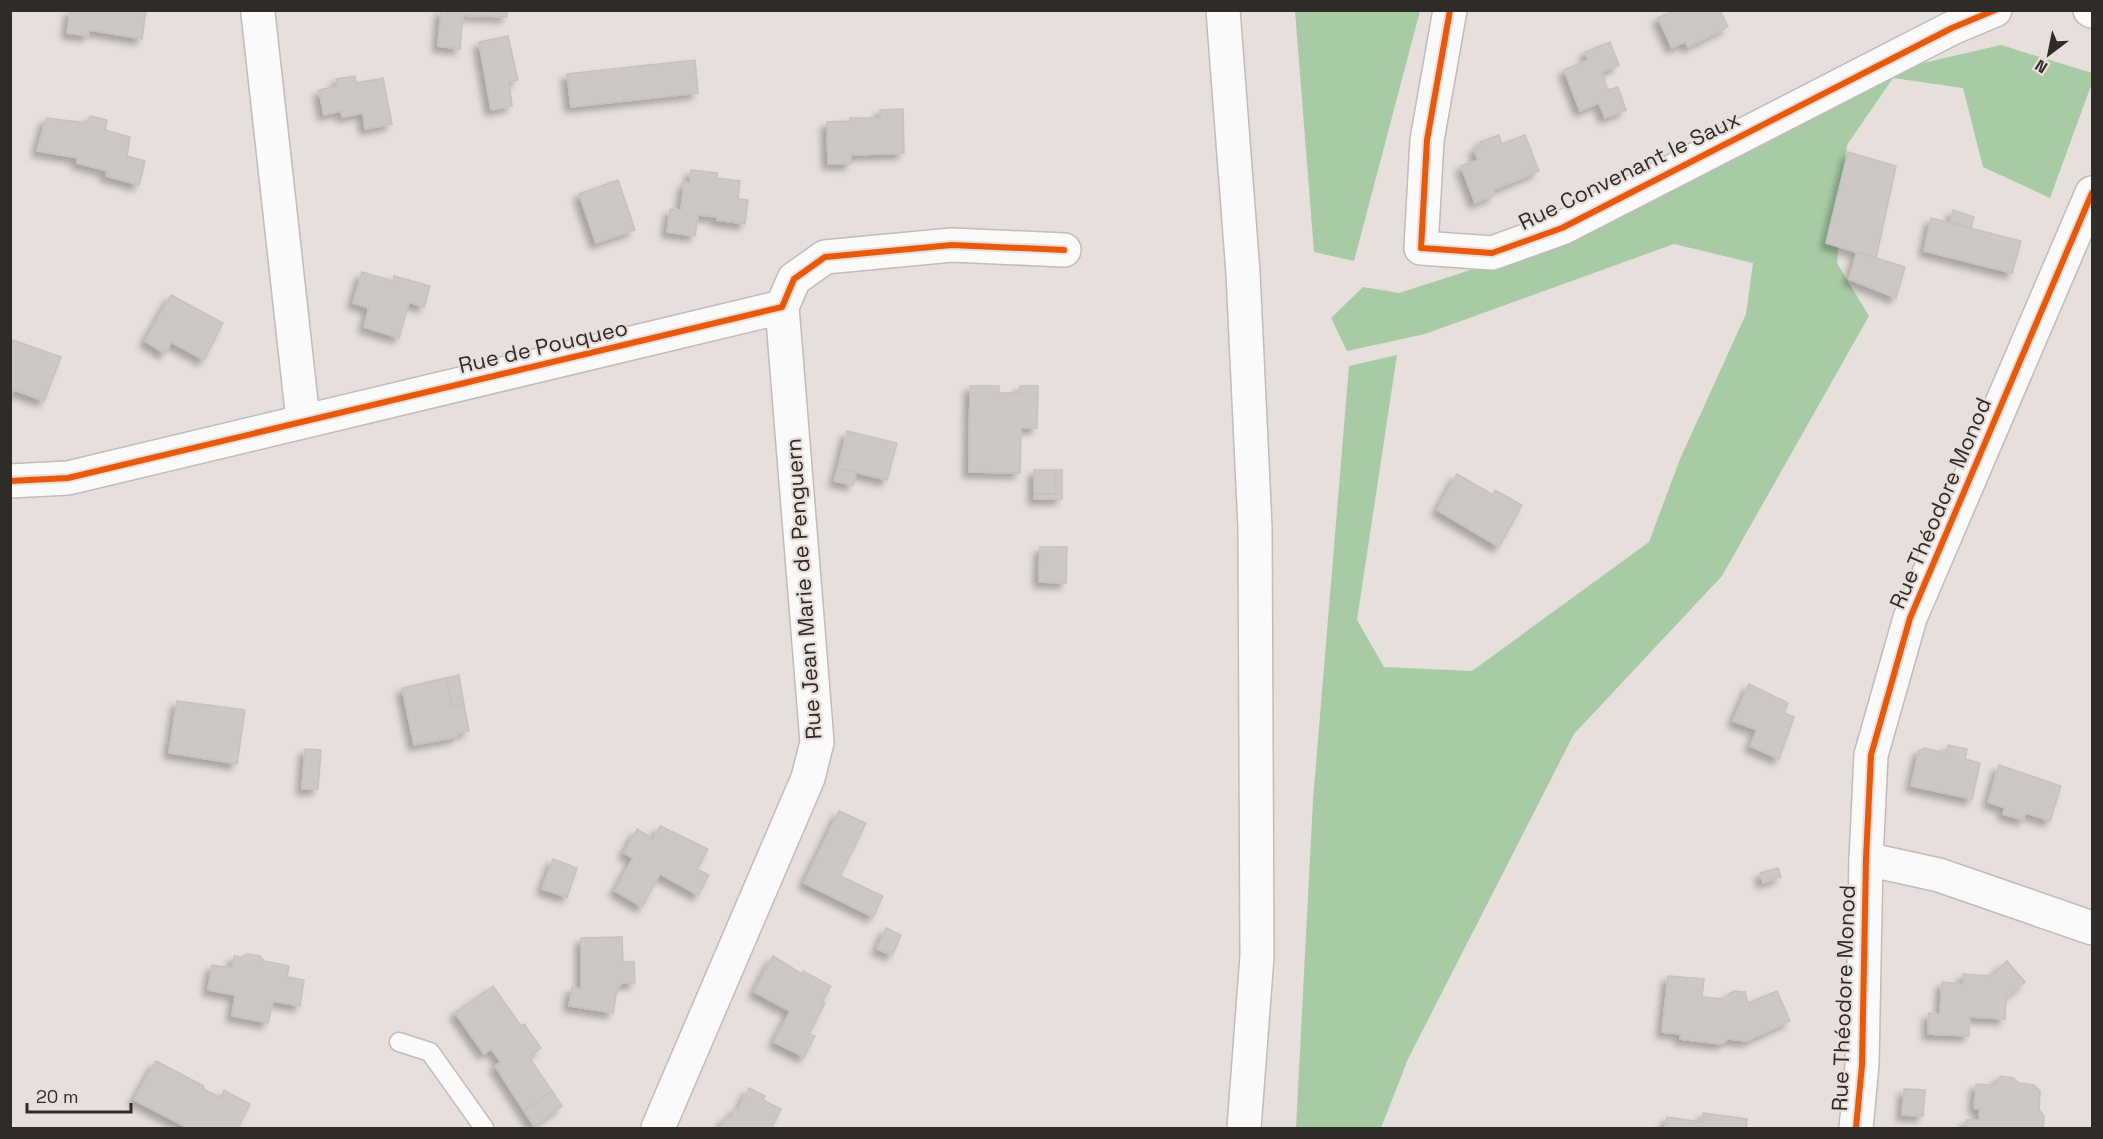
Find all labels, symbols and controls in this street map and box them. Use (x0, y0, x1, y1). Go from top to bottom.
north arrow (2019, 24, 2079, 84)
text: N (2031, 55, 2051, 78)
street label: Rue Convenant le Saux (1514, 104, 1744, 236)
street label: Rue de Pouqueo (456, 313, 630, 379)
street label: Rue Théodore Monod (1883, 393, 1997, 613)
street label: Rue Jean Marie de Penguern (779, 437, 827, 741)
street label: Rue Théodore Monod (1825, 884, 1861, 1112)
scale bar (27, 1076, 130, 1114)
text: 20 m (36, 1085, 79, 1108)

